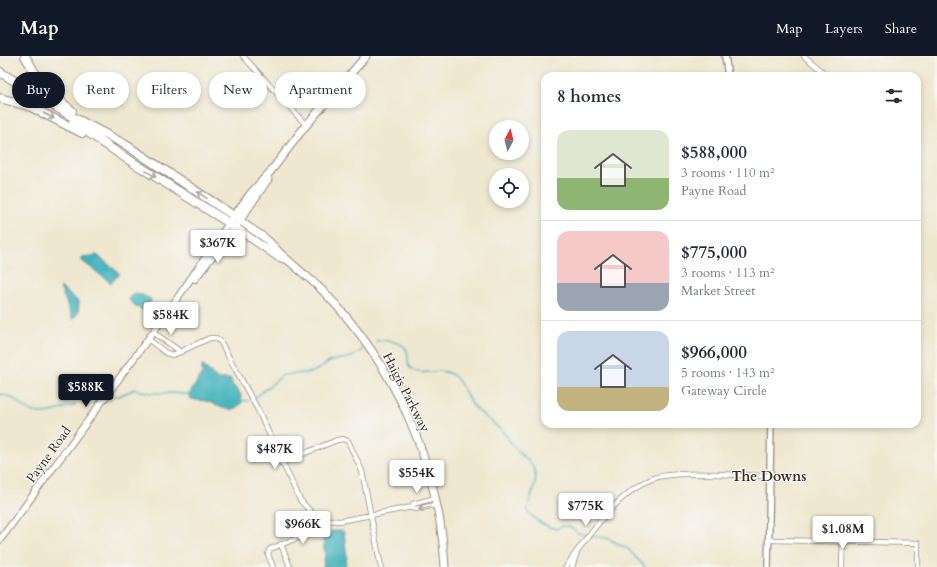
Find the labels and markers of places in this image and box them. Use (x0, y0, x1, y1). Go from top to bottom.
pin: $367K (190, 230, 246, 264)
pin: $584K (143, 302, 199, 336)
pin: $588K (58, 374, 114, 408)
pin: $487K (247, 436, 303, 470)
pin: $554K (389, 460, 445, 494)
pin: $775K (558, 493, 614, 527)
pin: $966K (275, 511, 331, 545)
pin: $1.08M (810, 516, 876, 550)

